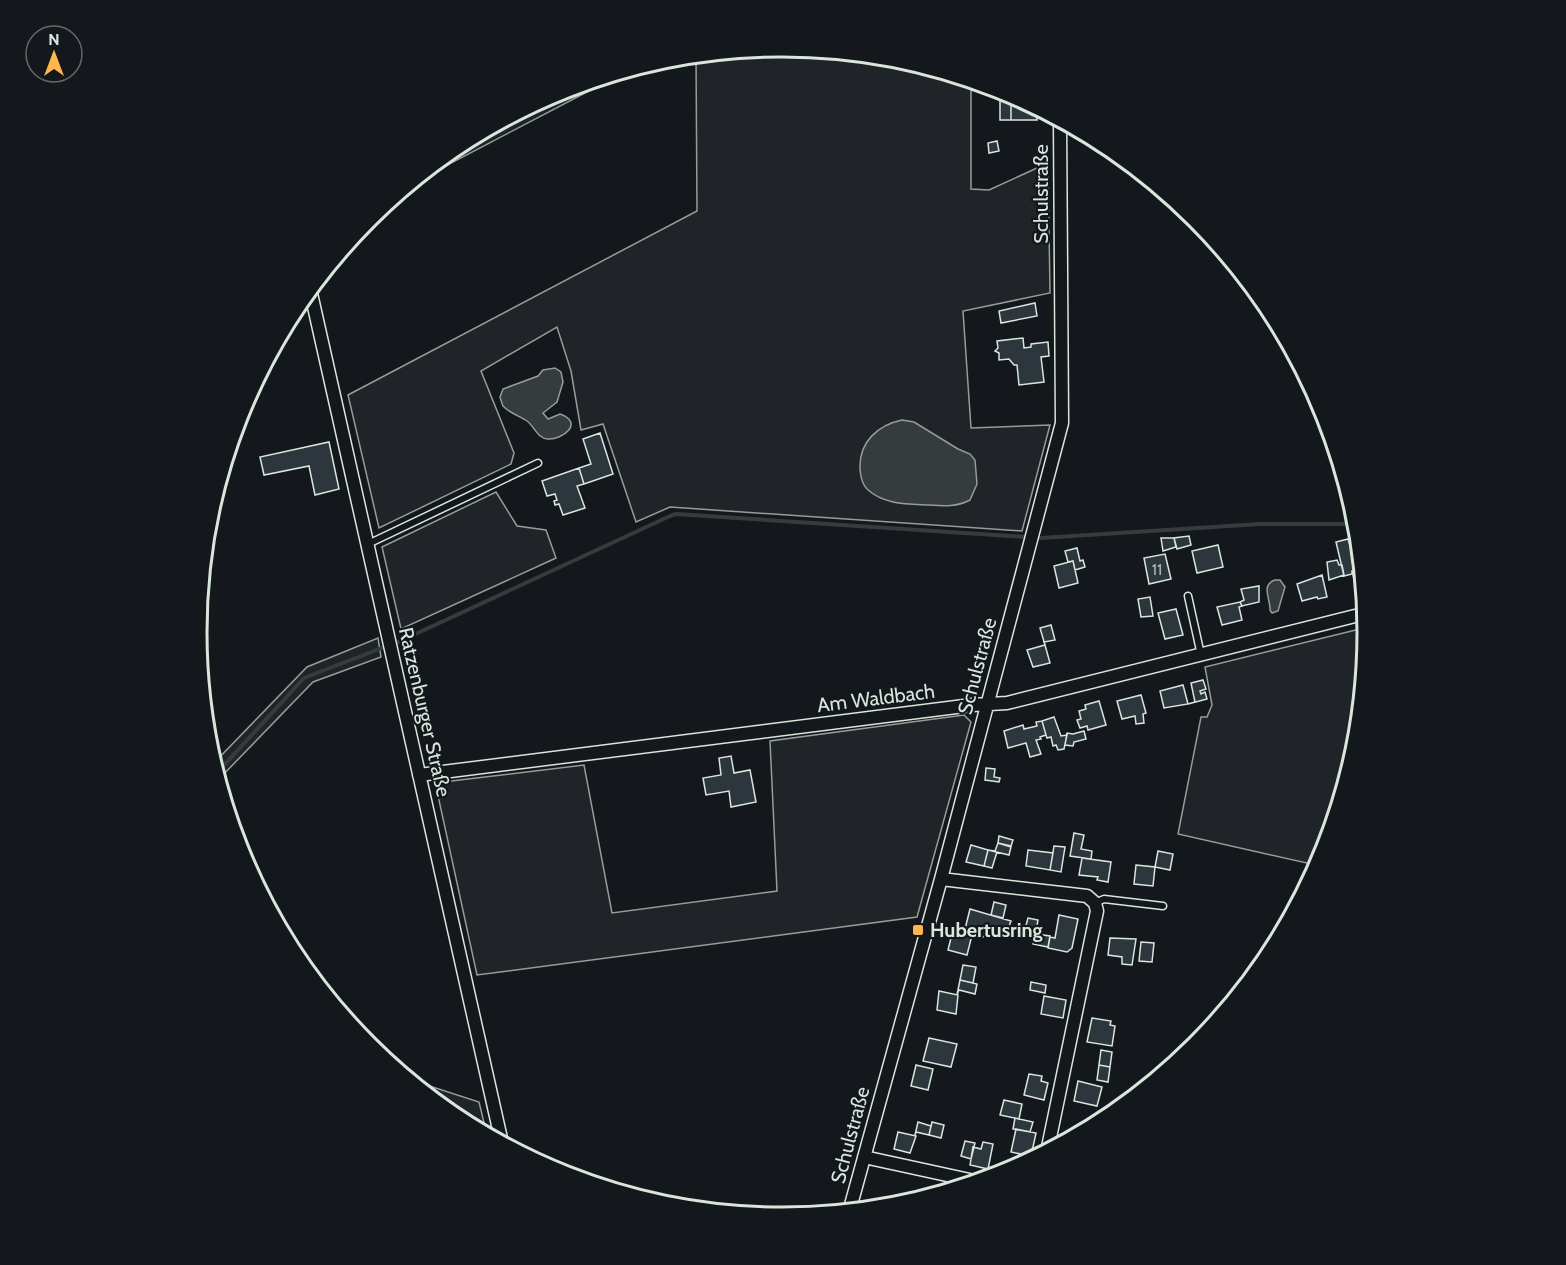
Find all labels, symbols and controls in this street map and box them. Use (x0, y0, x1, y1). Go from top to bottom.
north arrow (24, 24, 84, 84)
text: N (48, 30, 60, 49)
street label: Schulstraße (1029, 144, 1053, 244)
house number: 11 (1152, 560, 1162, 579)
street label: Schulstraße (953, 615, 1001, 717)
street label: Ratzenburger Straße (394, 625, 456, 799)
street label: Am Waldbach (816, 679, 936, 717)
place label: Hubertusring (930, 918, 1043, 942)
marker: Hubertusring (911, 923, 925, 937)
street label: Schulstraße (826, 1084, 874, 1186)

